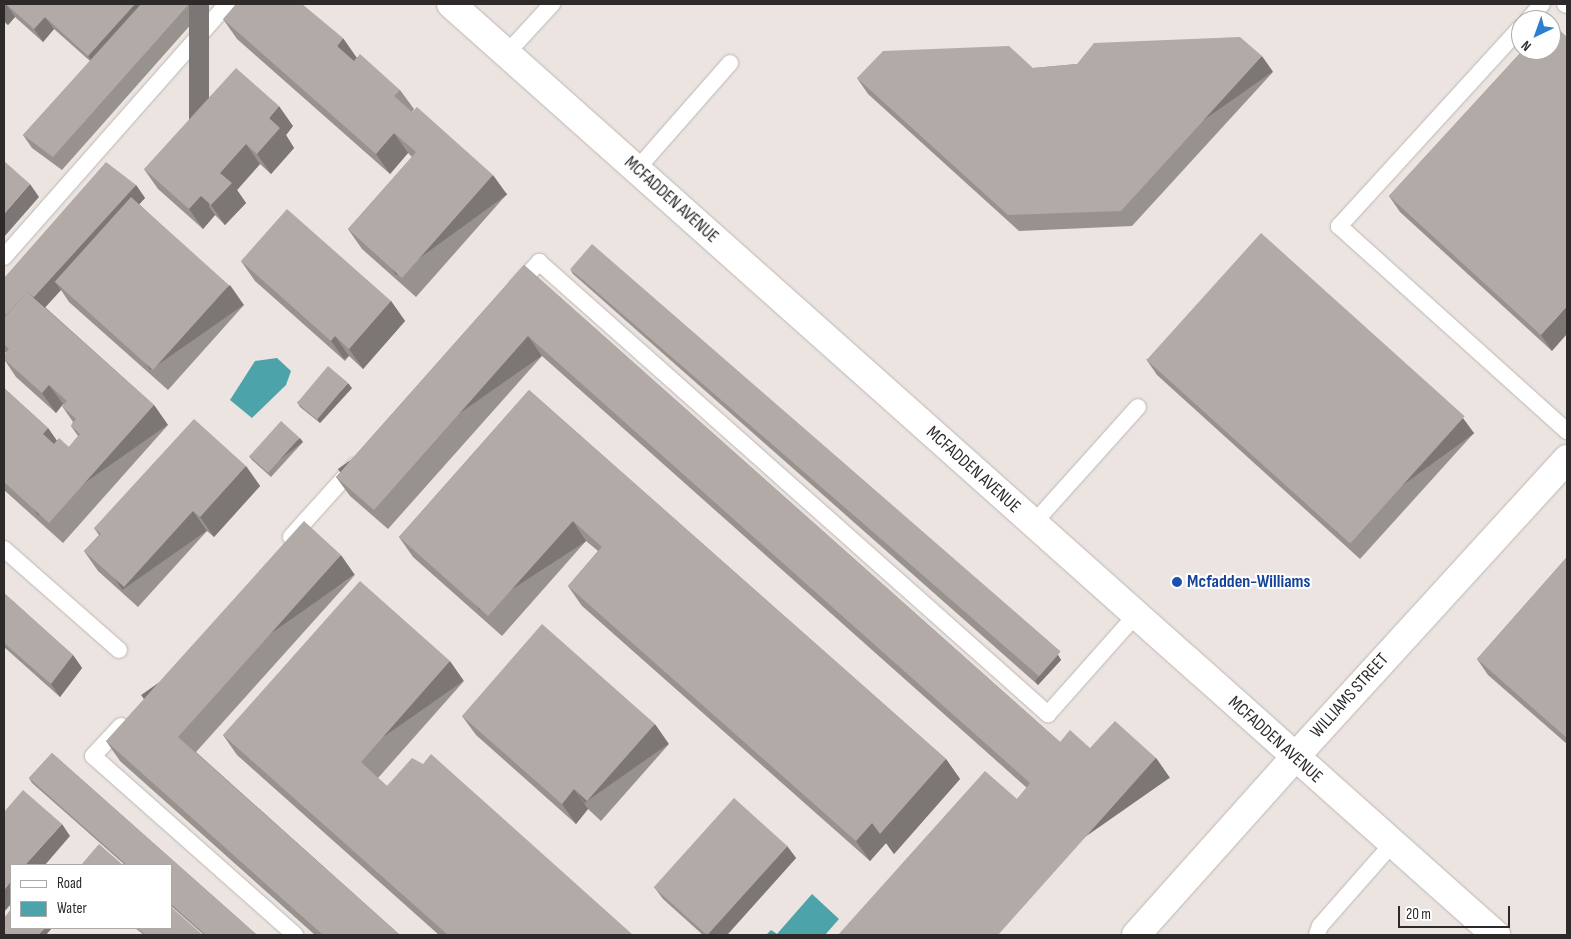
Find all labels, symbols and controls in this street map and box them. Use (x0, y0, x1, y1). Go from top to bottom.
north arrow (1511, 10, 1561, 60)
text: N (1518, 37, 1535, 55)
street label: MCFADDEN AVENUE (619, 152, 723, 248)
street label: MCFADDEN AVENUE (921, 422, 1025, 518)
place label: Mcfadden-Williams (1187, 571, 1310, 593)
marker: Mcfadden-Williams (1171, 576, 1183, 588)
street label: WILLIAMS STREET (1306, 649, 1394, 743)
street label: MCFADDEN AVENUE (1223, 692, 1327, 788)
legend (10, 864, 172, 929)
text: Road (57, 874, 82, 893)
scale bar (1401, 896, 1514, 928)
text: Water (57, 899, 87, 918)
text: 20 m (1406, 905, 1431, 924)

